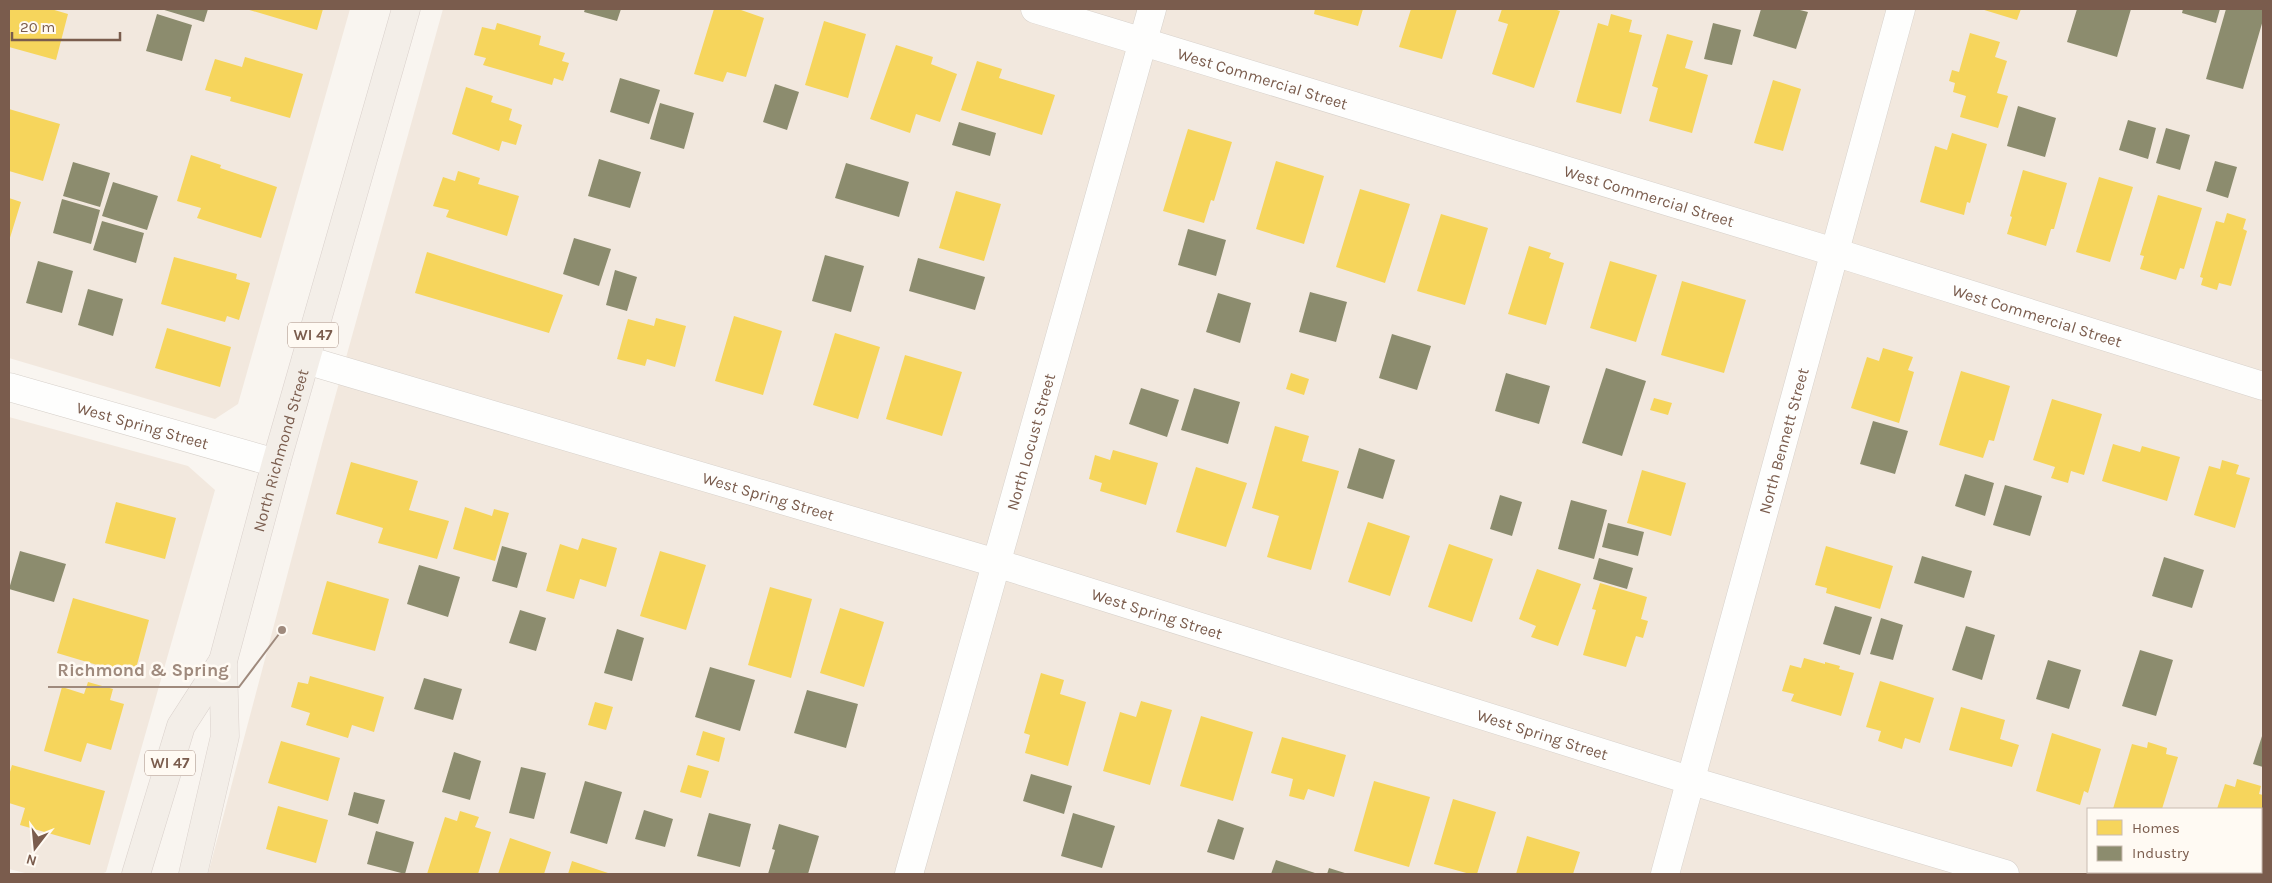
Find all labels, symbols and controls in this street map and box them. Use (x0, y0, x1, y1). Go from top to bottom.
scale bar (12, 10, 120, 42)
text: 20 m (20, 18, 55, 36)
street label: West Commercial Street (1175, 44, 1350, 114)
street label: West Commercial Street (1562, 161, 1736, 231)
street label: West Commercial Street (1950, 281, 2124, 351)
road number: WI 47 (288, 322, 338, 348)
street label: North Bennett Street (1755, 366, 1813, 516)
street label: North Richmond Street (249, 367, 312, 534)
street label: North Locust Street (1003, 371, 1059, 513)
street label: West Spring Street (74, 398, 211, 453)
street label: West Spring Street (700, 468, 836, 525)
street label: West Spring Street (1089, 584, 1225, 643)
callout: Richmond & Spring (48, 654, 239, 687)
text: Richmond & Spring (57, 659, 229, 681)
street label: West Spring Street (1475, 705, 1610, 764)
road number: WI 47 (145, 750, 195, 776)
legend (2087, 808, 2262, 873)
text: Homes (2132, 819, 2180, 837)
north arrow (10, 823, 60, 873)
text: Industry (2132, 844, 2189, 862)
text: N (24, 850, 39, 870)

